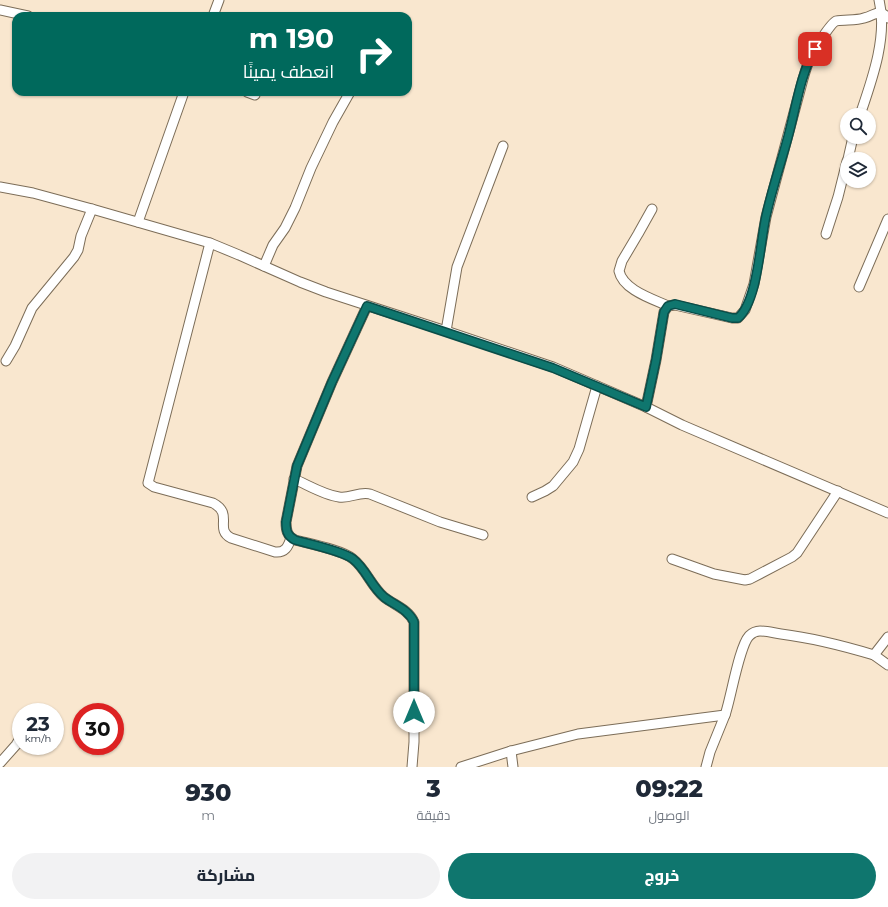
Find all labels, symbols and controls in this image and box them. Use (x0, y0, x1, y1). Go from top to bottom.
text: 190 m (249, 21, 334, 55)
icon: right (348, 28, 400, 80)
pin (798, 32, 832, 66)
icon: arrive (804, 38, 826, 60)
text: انعطف يمينًا (243, 61, 334, 83)
map controls (840, 108, 876, 188)
button: search (840, 108, 876, 144)
button: layers (840, 152, 876, 188)
position arrow (393, 691, 435, 733)
speed limit sign: 30 (72, 703, 124, 755)
text: 23 (26, 712, 50, 736)
text: km/h (25, 732, 51, 745)
text: 3 (426, 774, 441, 803)
text: 09:22 (635, 774, 703, 803)
text: 930 (185, 778, 231, 807)
text: m (201, 807, 215, 823)
text: دقيقة (416, 807, 450, 823)
text: الوصول (648, 807, 690, 823)
button: مشاركة (12, 853, 440, 899)
button: خروج (448, 853, 876, 899)

